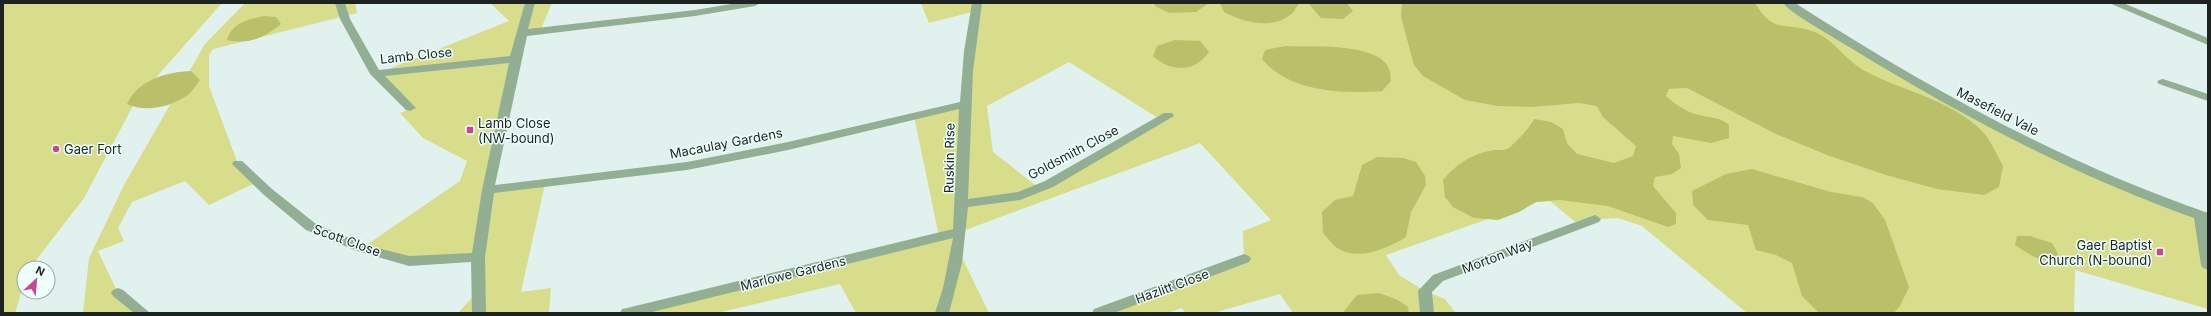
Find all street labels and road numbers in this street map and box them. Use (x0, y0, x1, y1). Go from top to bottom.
street label: Lamb Close (379, 43, 453, 67)
street label: Masefield Vale (1954, 83, 2042, 139)
street label: Goldsmith Close (1025, 121, 1121, 183)
street label: Ruskin Rise (940, 123, 958, 193)
street label: Macaulay Gardens (668, 124, 784, 162)
street label: Scott Close (311, 220, 383, 260)
street label: Morton Way (1459, 235, 1535, 277)
street label: Marlowe Gardens (739, 252, 848, 294)
street label: Hazlitt Close (1133, 265, 1211, 307)

